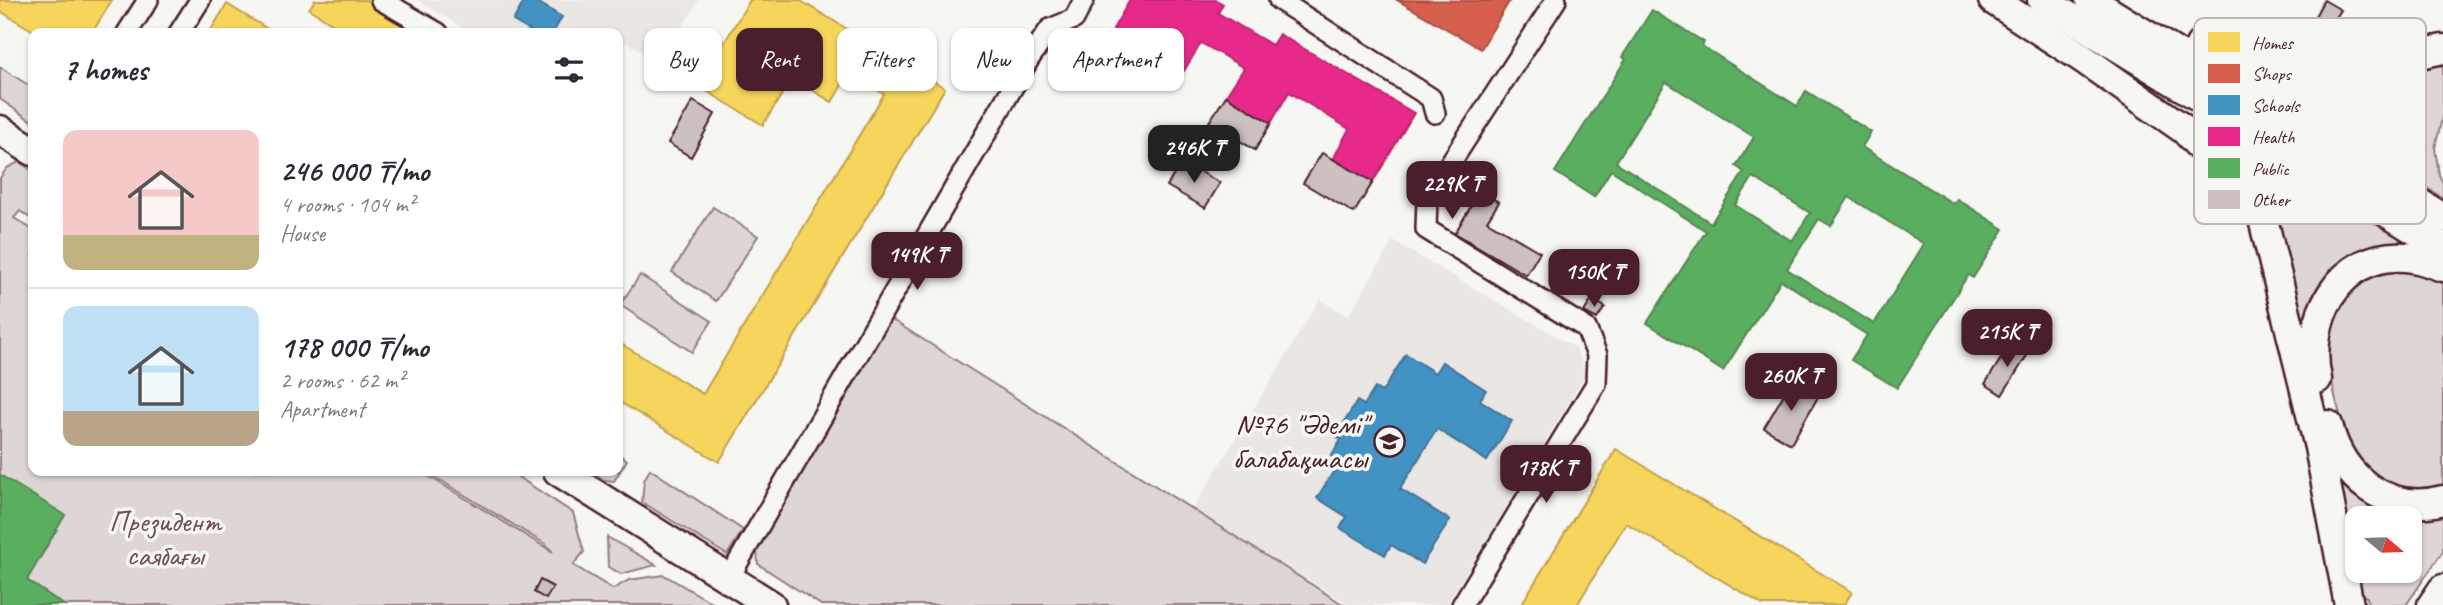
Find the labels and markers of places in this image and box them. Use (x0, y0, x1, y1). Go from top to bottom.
pin: 246K ₸ (1137, 125, 1251, 185)
pin: 229K ₸ (1395, 162, 1509, 221)
pin: 149K ₸ (860, 232, 974, 292)
pin: 150K ₸ (1537, 250, 1651, 309)
pin: 215K ₸ (1950, 310, 2064, 369)
pin: 260K ₸ (1734, 354, 1848, 413)
place label: №76 "Әдемі" балабақшасы (1233, 405, 1373, 477)
school or university icon: №76 "Әдемі" балабақшасы (1373, 424, 1407, 458)
pin: 178K ₸ (1489, 446, 1603, 505)

